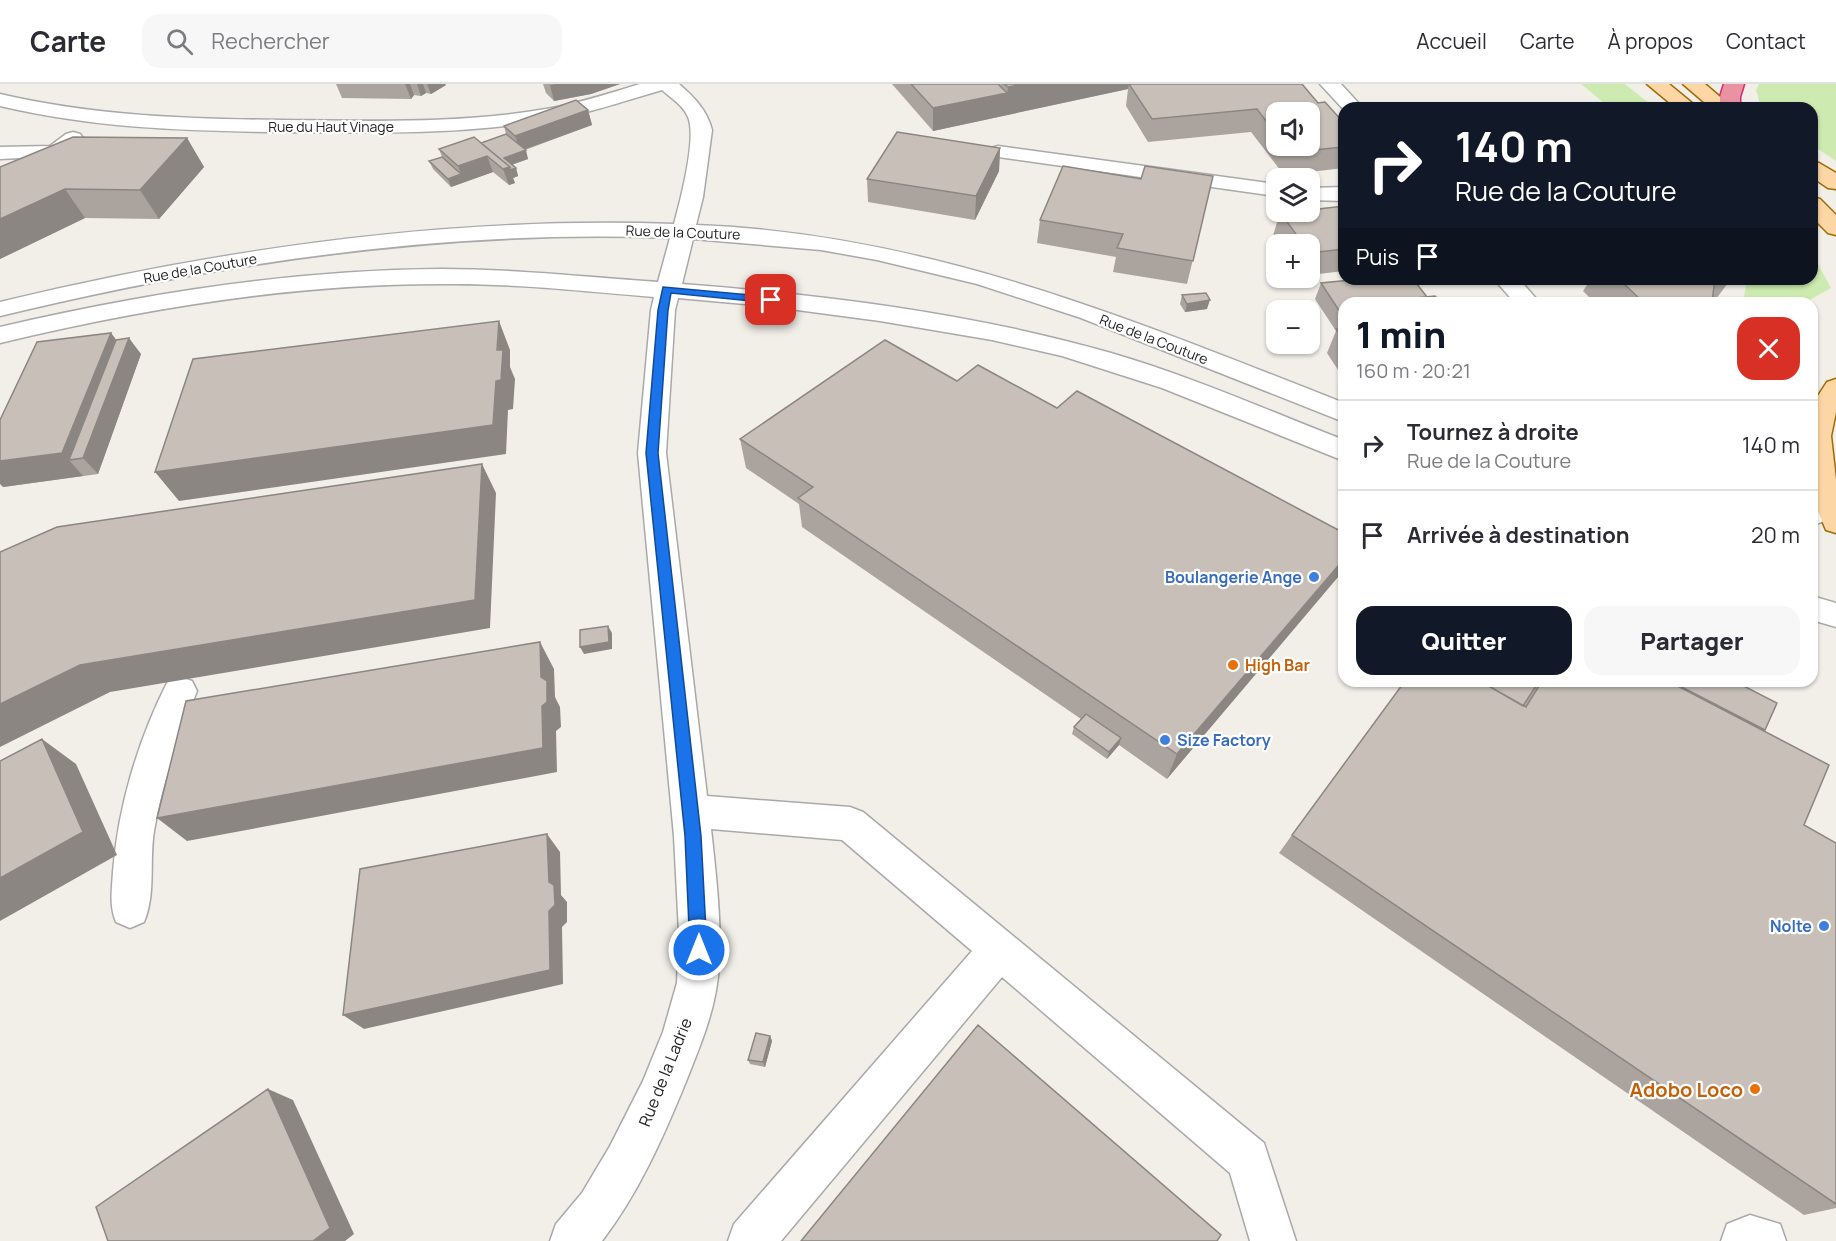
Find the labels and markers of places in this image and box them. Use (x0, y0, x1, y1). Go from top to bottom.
pin (745, 274, 796, 325)
place label: Boulangerie Ange (1165, 566, 1302, 588)
marker: Boulangerie Ange (1307, 570, 1321, 584)
place label: High Bar (1245, 654, 1310, 676)
marker: High Bar (1226, 658, 1240, 672)
place label: Size Factory (1177, 729, 1271, 751)
marker: Size Factory (1158, 733, 1172, 747)
place label: Nolte (1770, 915, 1812, 937)
marker: Nolte (1817, 919, 1831, 933)
place label: Adobo Loco (1630, 1076, 1743, 1103)
marker: Adobo Loco (1748, 1082, 1762, 1096)

